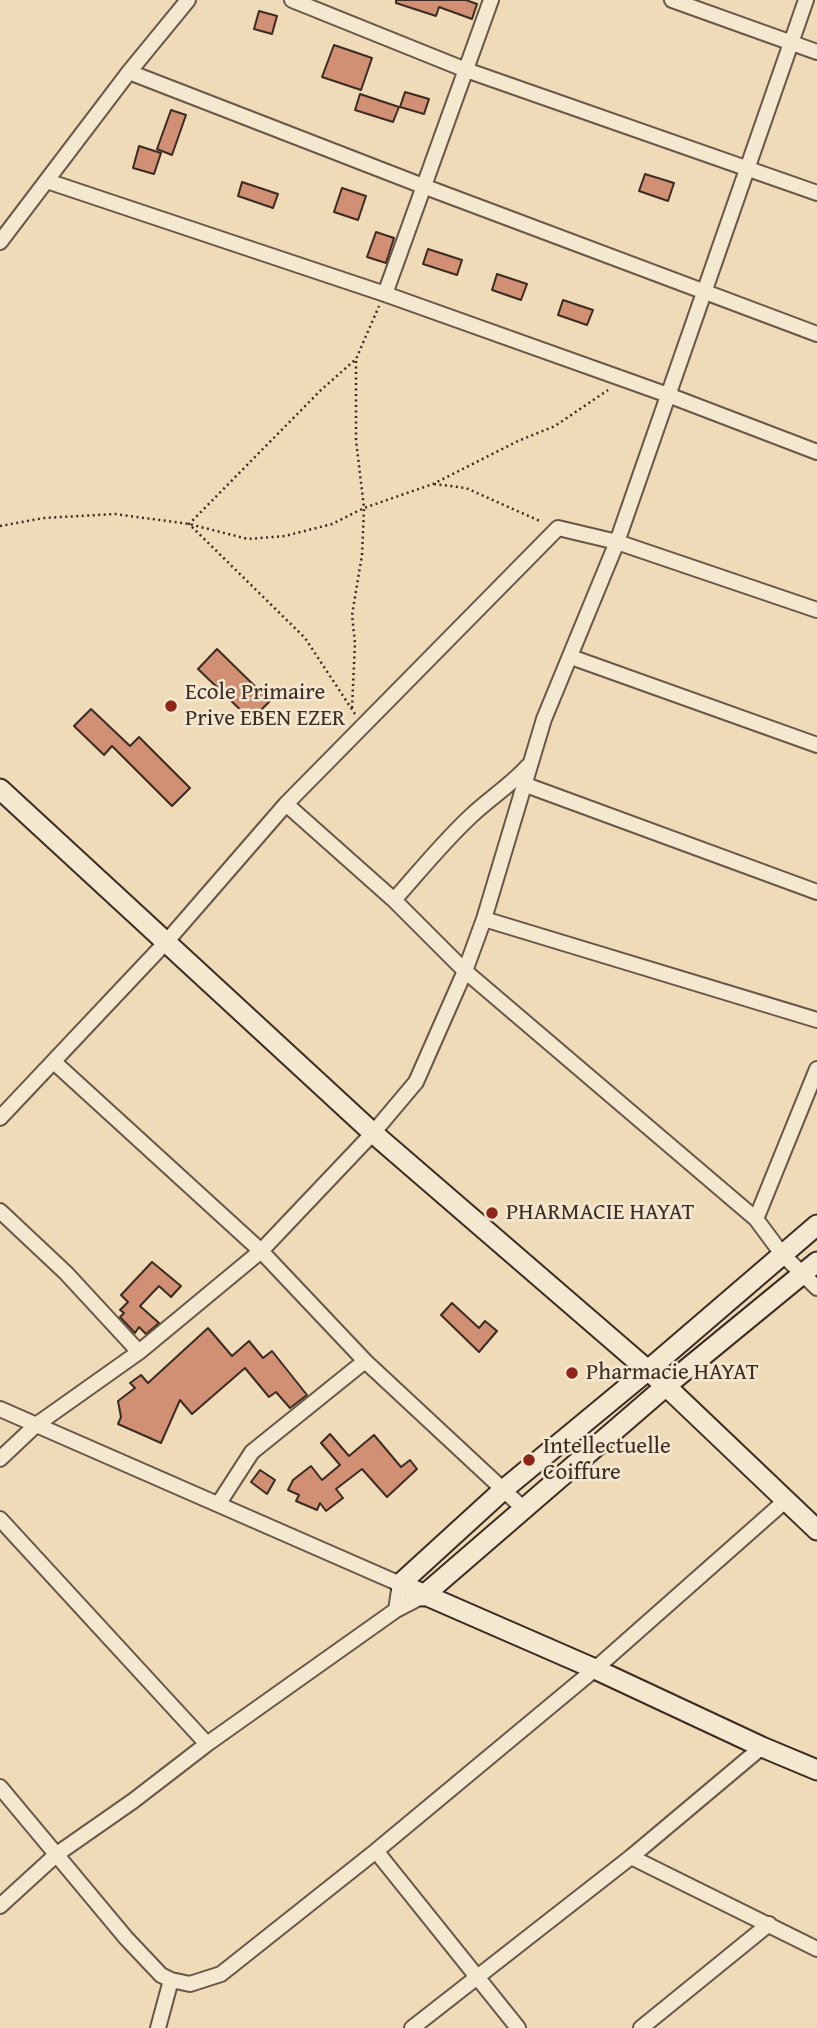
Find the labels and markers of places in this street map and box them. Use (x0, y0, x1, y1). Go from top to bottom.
place label: Ecole Primaire Prive EBEN EZER (185, 679, 345, 733)
marker: Ecole Primaire Prive EBEN EZER (163, 698, 179, 714)
place label: PHARMACIE HAYAT (506, 1199, 694, 1227)
marker: PHARMACIE HAYAT (484, 1205, 500, 1221)
place label: Pharmacie HAYAT (586, 1359, 759, 1387)
marker: Pharmacie HAYAT (564, 1365, 580, 1381)
place label: Intellectuelle Coiffure (543, 1433, 671, 1487)
marker: Intellectuelle Coiffure (521, 1452, 537, 1468)

